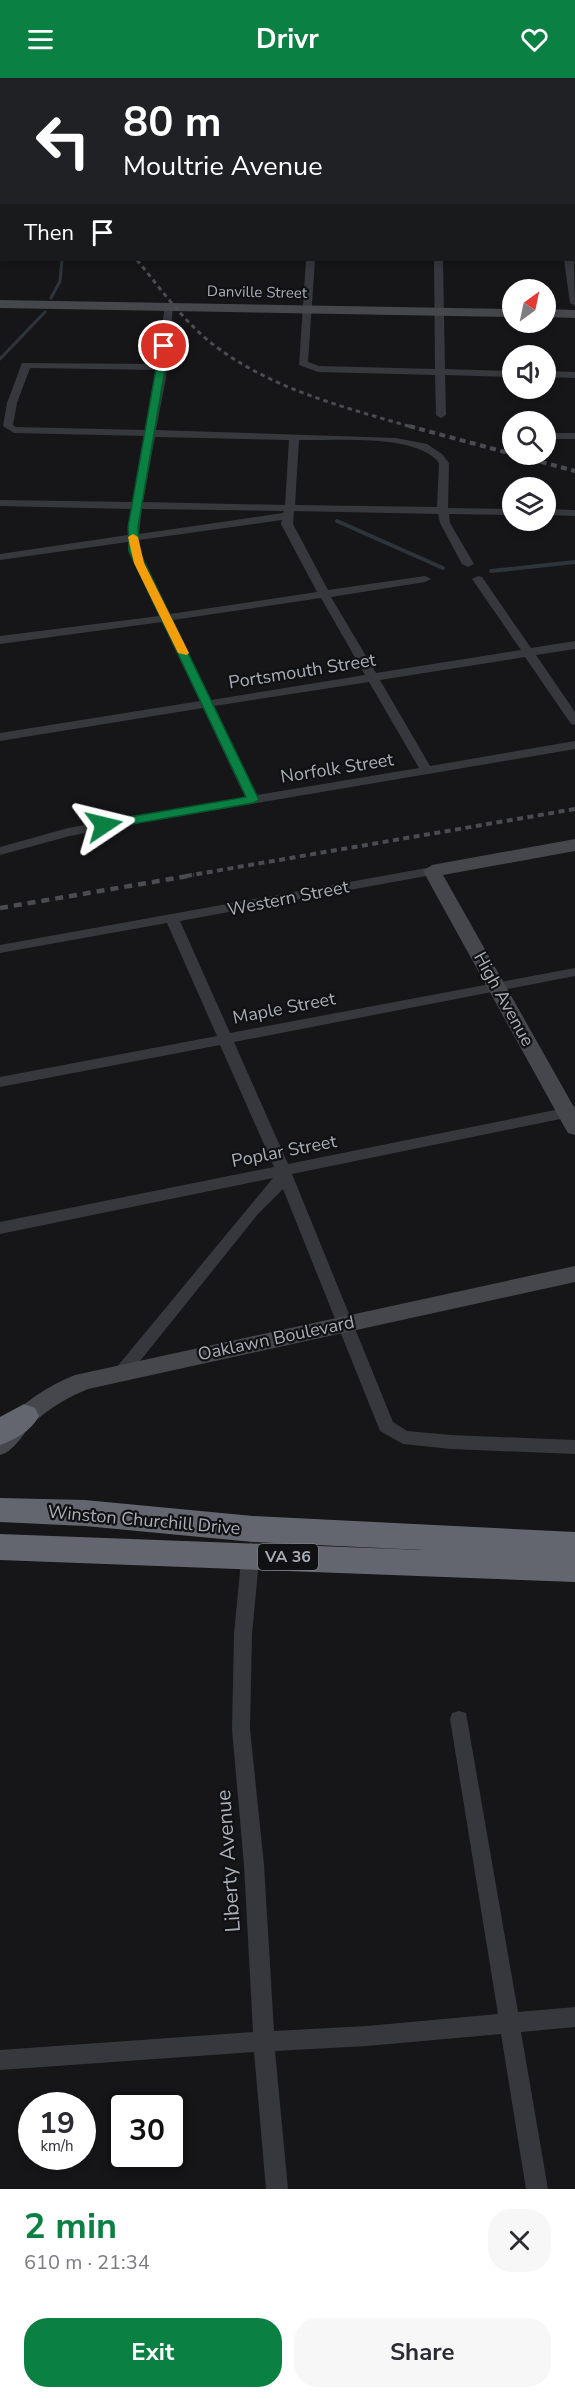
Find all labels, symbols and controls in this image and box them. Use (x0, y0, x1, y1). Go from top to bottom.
text: Drivr (256, 21, 319, 58)
icon: menu (24, 23, 57, 56)
icon: heart (518, 23, 551, 56)
text: 80 m (123, 94, 222, 151)
icon: left (24, 102, 102, 180)
text: Moultrie Avenue (123, 148, 323, 185)
icon: arrive (86, 216, 119, 249)
text: Then (24, 218, 74, 248)
north arrow (502, 279, 556, 333)
map controls (502, 279, 556, 531)
street label: Danville Street (207, 281, 308, 303)
pin (138, 320, 189, 371)
icon: arrive (147, 329, 180, 362)
button: sound (502, 345, 556, 399)
button: search (502, 411, 556, 465)
button: layers (502, 477, 556, 531)
street label: Portsmouth Street (227, 647, 378, 694)
street label: Norfolk Street (279, 747, 396, 789)
position arrow (72, 793, 136, 857)
street label: Western Street (225, 874, 351, 922)
street label: High Avenue (468, 947, 540, 1051)
street label: Maple Street (231, 986, 338, 1030)
street label: Poplar Street (229, 1129, 339, 1173)
street label: Oaklawn Boulevard (195, 1310, 357, 1366)
street label: Winston Churchill Drive (47, 1500, 241, 1540)
road number: VA 36 (258, 1544, 318, 1570)
street label: Liberty Avenue (209, 1789, 247, 1933)
speed limit sign: 30 (108, 2092, 186, 2170)
text: 19 (39, 2103, 75, 2144)
text: km/h (40, 2136, 74, 2156)
text: 2 min (24, 2202, 117, 2251)
button: close (488, 2209, 551, 2272)
text: 610 m · 21:34 (24, 2249, 150, 2276)
button: Exit (24, 2318, 282, 2387)
button: Share (294, 2318, 551, 2387)

